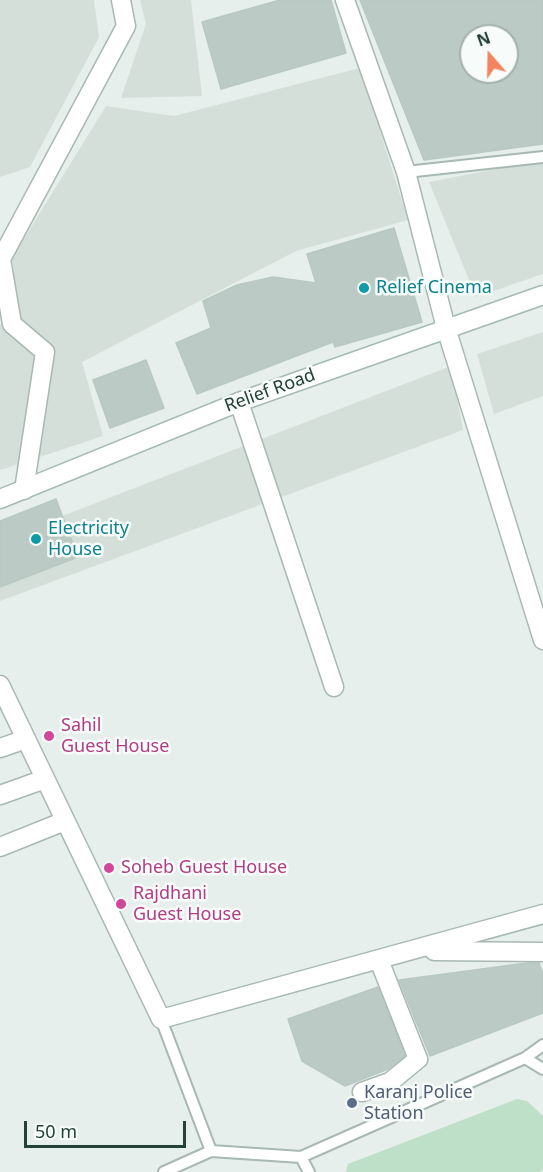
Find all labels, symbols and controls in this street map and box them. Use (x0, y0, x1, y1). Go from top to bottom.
north arrow (459, 24, 519, 84)
text: N (474, 26, 493, 52)
place label: Relief Cinema (376, 277, 492, 299)
marker: Relief Cinema (357, 281, 371, 295)
street label: Relief Road (222, 365, 318, 417)
place label: Electricity House (48, 518, 129, 560)
marker: Electricity House (29, 532, 43, 546)
place label: Sahil Guest House (61, 715, 169, 758)
marker: Sahil Guest House (42, 729, 56, 743)
place label: Soheb Guest House (121, 857, 287, 879)
marker: Soheb Guest House (102, 861, 116, 875)
place label: Rajdhani Guest House (133, 883, 241, 926)
marker: Rajdhani Guest House (114, 897, 128, 911)
place label: Karanj Police Station (364, 1082, 473, 1124)
marker: Karanj Police Station (345, 1096, 359, 1110)
scale bar (27, 1109, 189, 1147)
text: 50 m (35, 1119, 77, 1143)

